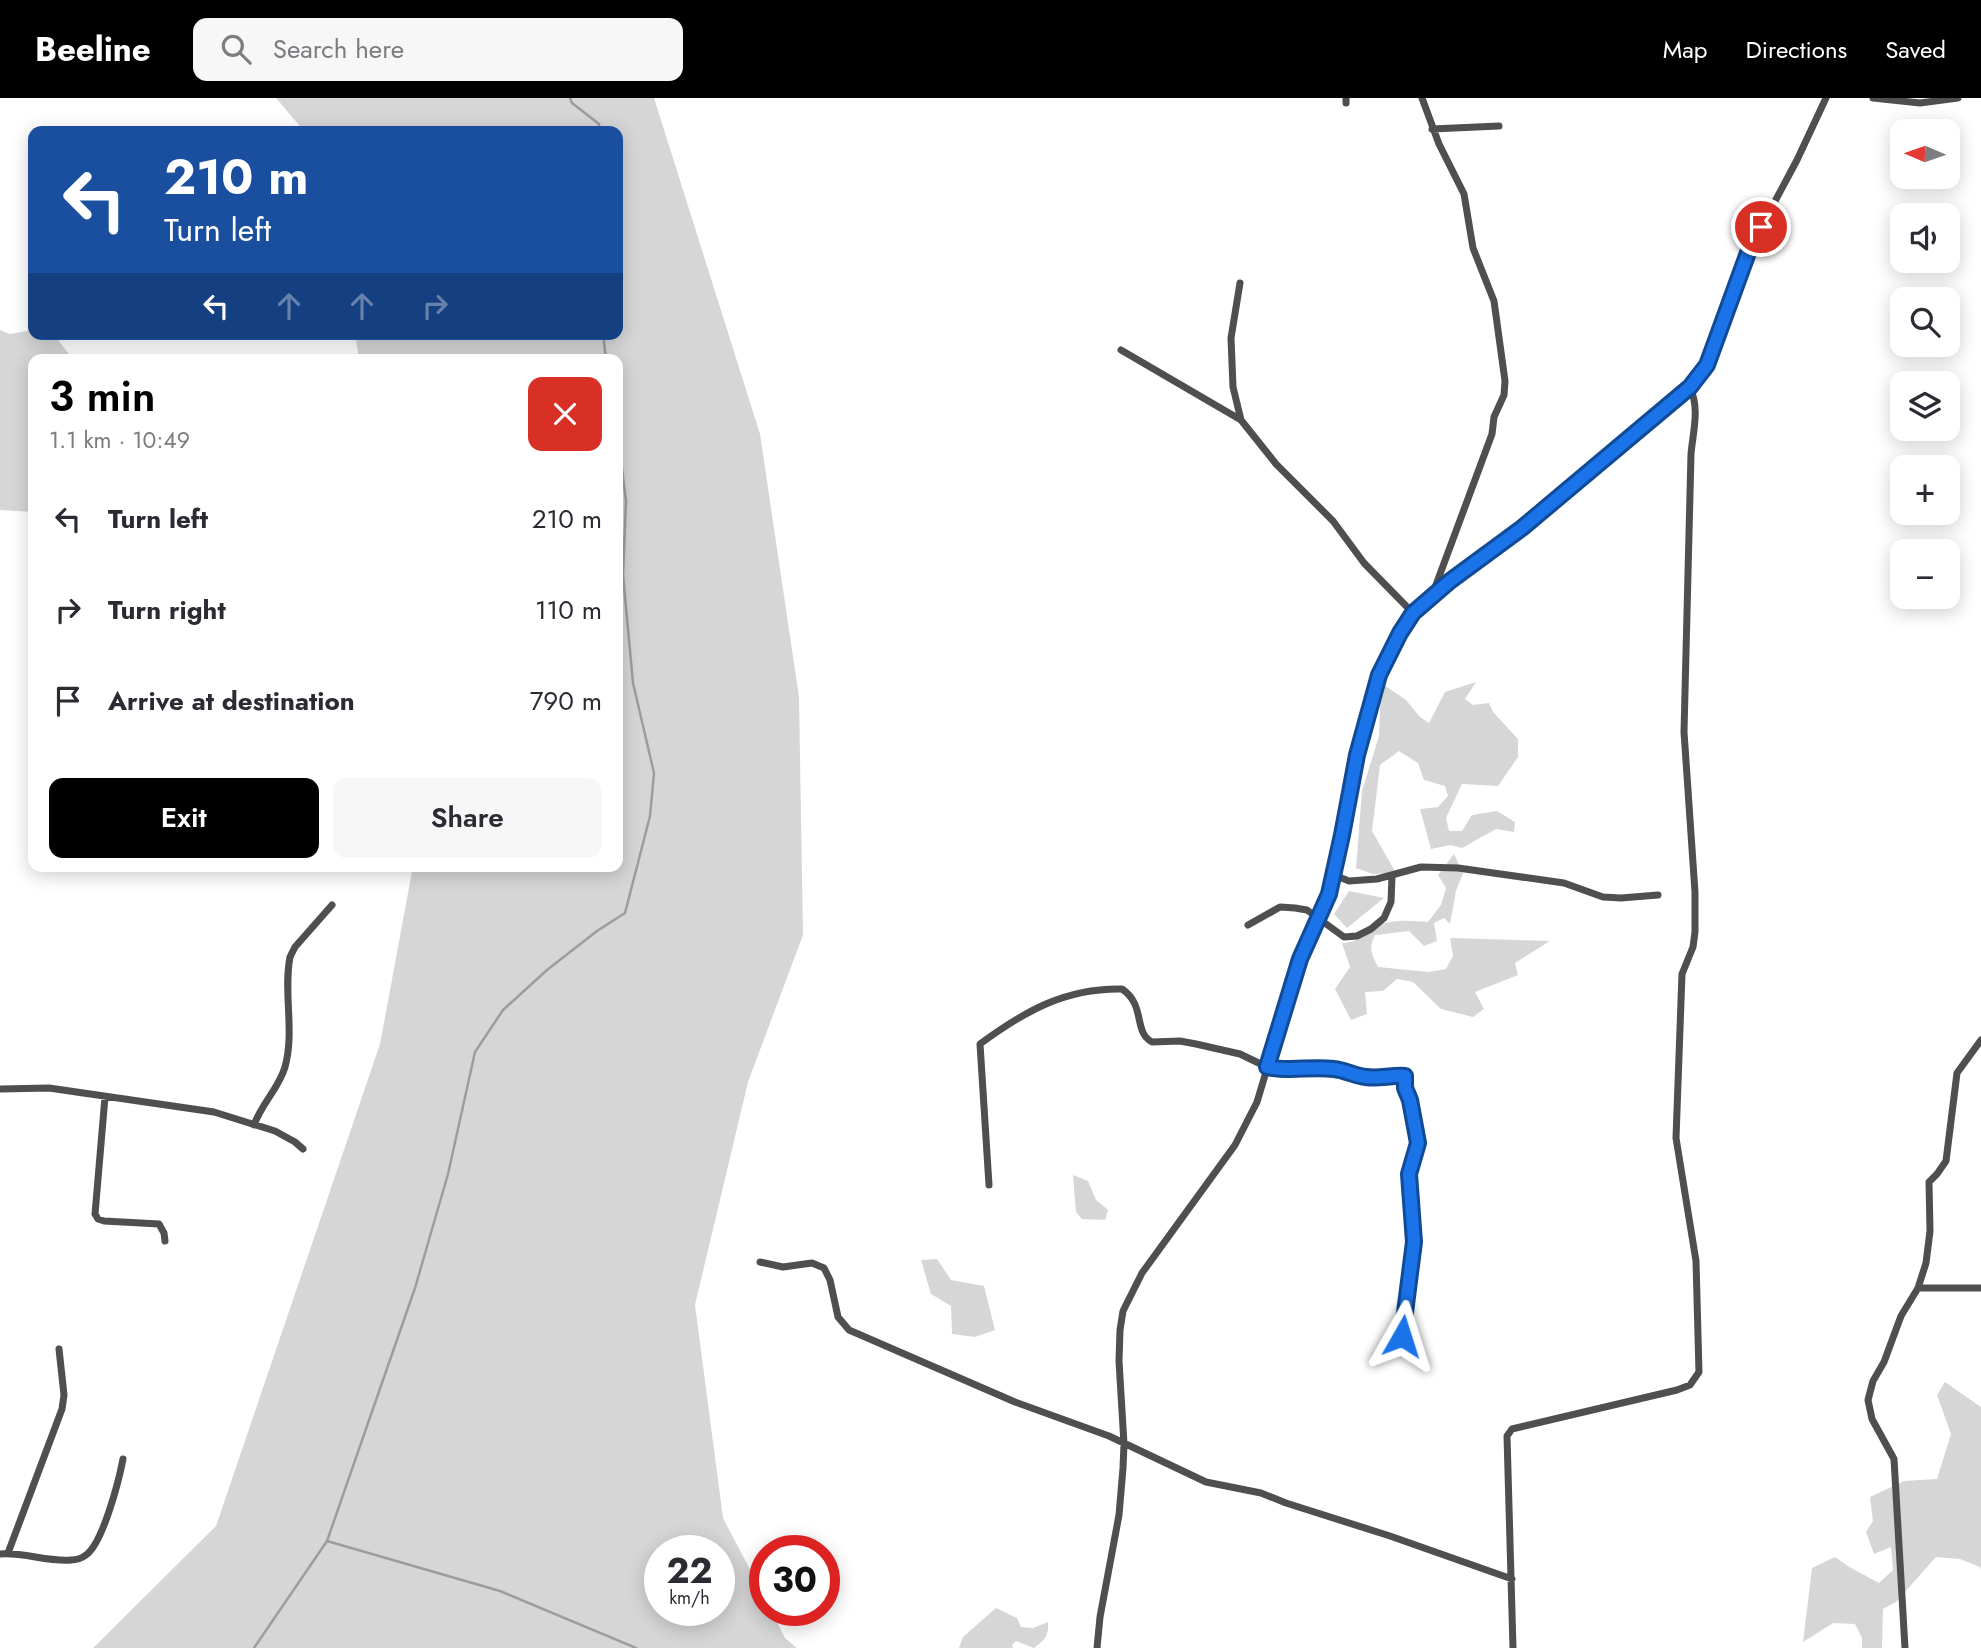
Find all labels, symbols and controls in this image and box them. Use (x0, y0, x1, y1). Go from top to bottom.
search box (193, 18, 683, 81)
text: Beeline (35, 26, 151, 73)
icon: search (217, 30, 255, 68)
text: Search here (273, 30, 404, 68)
text: Map (1663, 32, 1708, 67)
text: Directions (1746, 32, 1847, 67)
text: Saved (1885, 32, 1946, 67)
north arrow (1890, 119, 1960, 189)
map controls (1890, 119, 1960, 609)
text: 210 m (164, 142, 308, 212)
icon: left (49, 154, 140, 245)
pin (1731, 197, 1791, 257)
button: sound (1890, 203, 1960, 273)
text: Turn left (164, 207, 271, 253)
icon: arrive (1742, 208, 1780, 246)
icon: left (197, 287, 235, 325)
icon: ahead (270, 287, 308, 325)
icon: ahead (343, 287, 381, 325)
icon: right (416, 287, 454, 325)
button: search (1890, 287, 1960, 357)
text: 3 min (49, 366, 155, 427)
button: layers (1890, 371, 1960, 441)
button: close (528, 377, 602, 451)
text: 1.1 km · 10:49 (49, 423, 190, 457)
button: + (1890, 455, 1960, 525)
icon: left (49, 500, 87, 538)
text: Turn left (108, 500, 208, 538)
text: 210 m (532, 500, 602, 538)
button: − (1890, 539, 1960, 609)
icon: right (49, 591, 87, 629)
text: Turn right (108, 591, 226, 629)
text: 110 m (535, 591, 602, 629)
icon: arrive (49, 682, 87, 720)
text: Arrive at destination (108, 682, 355, 720)
text: 790 m (530, 682, 602, 720)
button: Exit (49, 778, 319, 858)
button: Share (333, 778, 602, 858)
position arrow (1365, 1299, 1439, 1373)
speed limit sign: 30 (749, 1535, 840, 1626)
text: 22 (667, 1546, 712, 1596)
text: km/h (669, 1585, 710, 1611)

